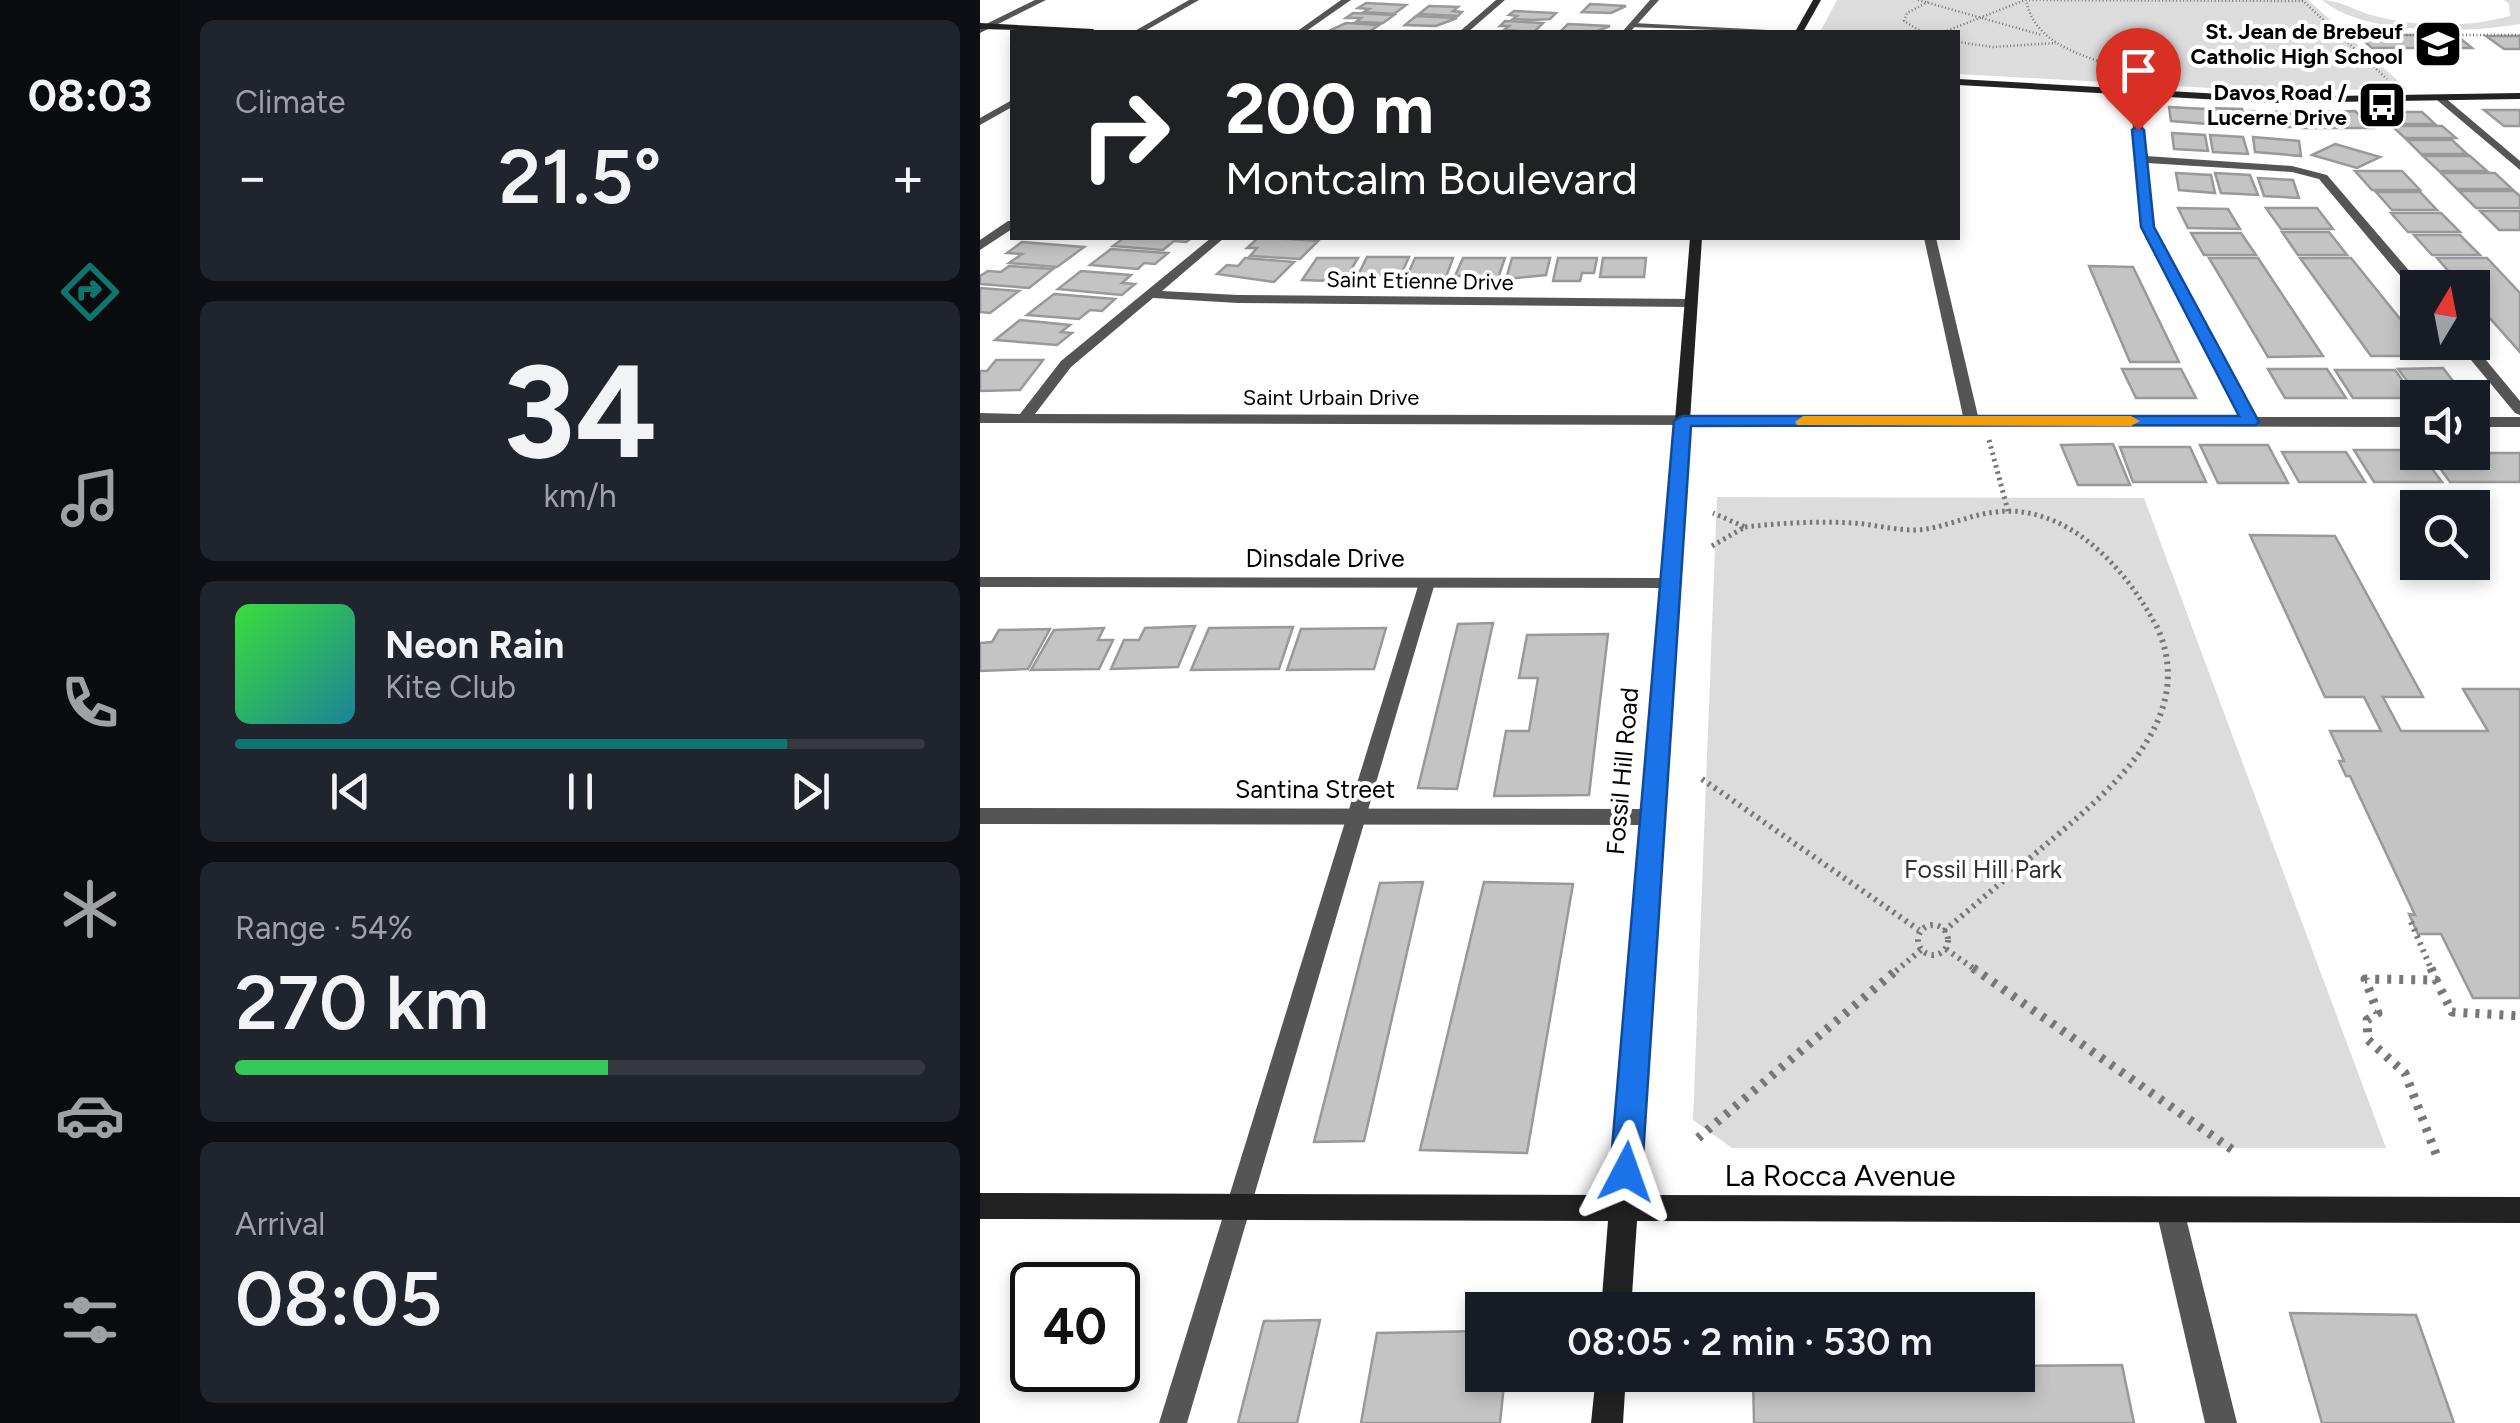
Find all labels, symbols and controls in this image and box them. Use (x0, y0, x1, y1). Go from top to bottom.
place label: St. Jean de Brebeuf Catholic High School (2191, 18, 2403, 70)
school or university icon: St. Jean de Brebeuf Catholic High School (2412, 18, 2464, 70)
pin (2096, 28, 2181, 131)
icon: arrive (2111, 43, 2166, 98)
text: 200 m (1225, 66, 1434, 151)
text: 08:03 (28, 68, 152, 122)
icon: right (1060, 70, 1190, 200)
place label: Davos Road / Lucerne Drive (2207, 79, 2347, 131)
bus stop icon: Davos Road / Lucerne Drive (2356, 79, 2408, 131)
text: Climate (235, 83, 346, 121)
text: 21.5° (498, 132, 662, 222)
text: − (235, 144, 269, 210)
text: + (891, 144, 925, 210)
text: Montcalm Boulevard (1225, 151, 1638, 205)
icon: directions (55, 257, 125, 327)
street label: Saint Etienne Drive (1326, 266, 1514, 296)
north arrow (2400, 270, 2490, 360)
map controls (2400, 270, 2490, 580)
text: 34 (503, 334, 657, 490)
button: sound (2400, 380, 2490, 470)
street label: Saint Urbain Drive (1243, 384, 1419, 411)
icon: music (55, 463, 125, 533)
text: km/h (543, 477, 617, 515)
button: search (2400, 490, 2490, 580)
street label: Dinsdale Drive (1245, 543, 1405, 573)
text: Neon Rain (385, 622, 564, 668)
icon: phone (55, 668, 125, 738)
text: Kite Club (385, 668, 516, 706)
street label: Fossil Hill Road (1600, 686, 1644, 856)
icon: previous (323, 764, 378, 819)
icon: pause (553, 764, 608, 819)
icon: next (783, 764, 838, 819)
street label: Santina Street (1235, 774, 1395, 804)
park label: Fossil Hill Park (1904, 854, 2063, 884)
icon: climate (55, 874, 125, 944)
text: Range · 54% (235, 909, 413, 947)
text: 270 km (235, 958, 489, 1048)
icon: car (55, 1080, 125, 1150)
position arrow (1574, 1120, 1678, 1224)
street label: La Rocca Avenue (1724, 1157, 1956, 1194)
text: Arrival (235, 1205, 325, 1243)
text: 08:05 (235, 1254, 442, 1344)
speed limit sign: 40 (1010, 1262, 1140, 1392)
icon: filters (55, 1285, 125, 1355)
text: 08:05 · 2 min · 530 m (1567, 1319, 1933, 1365)

